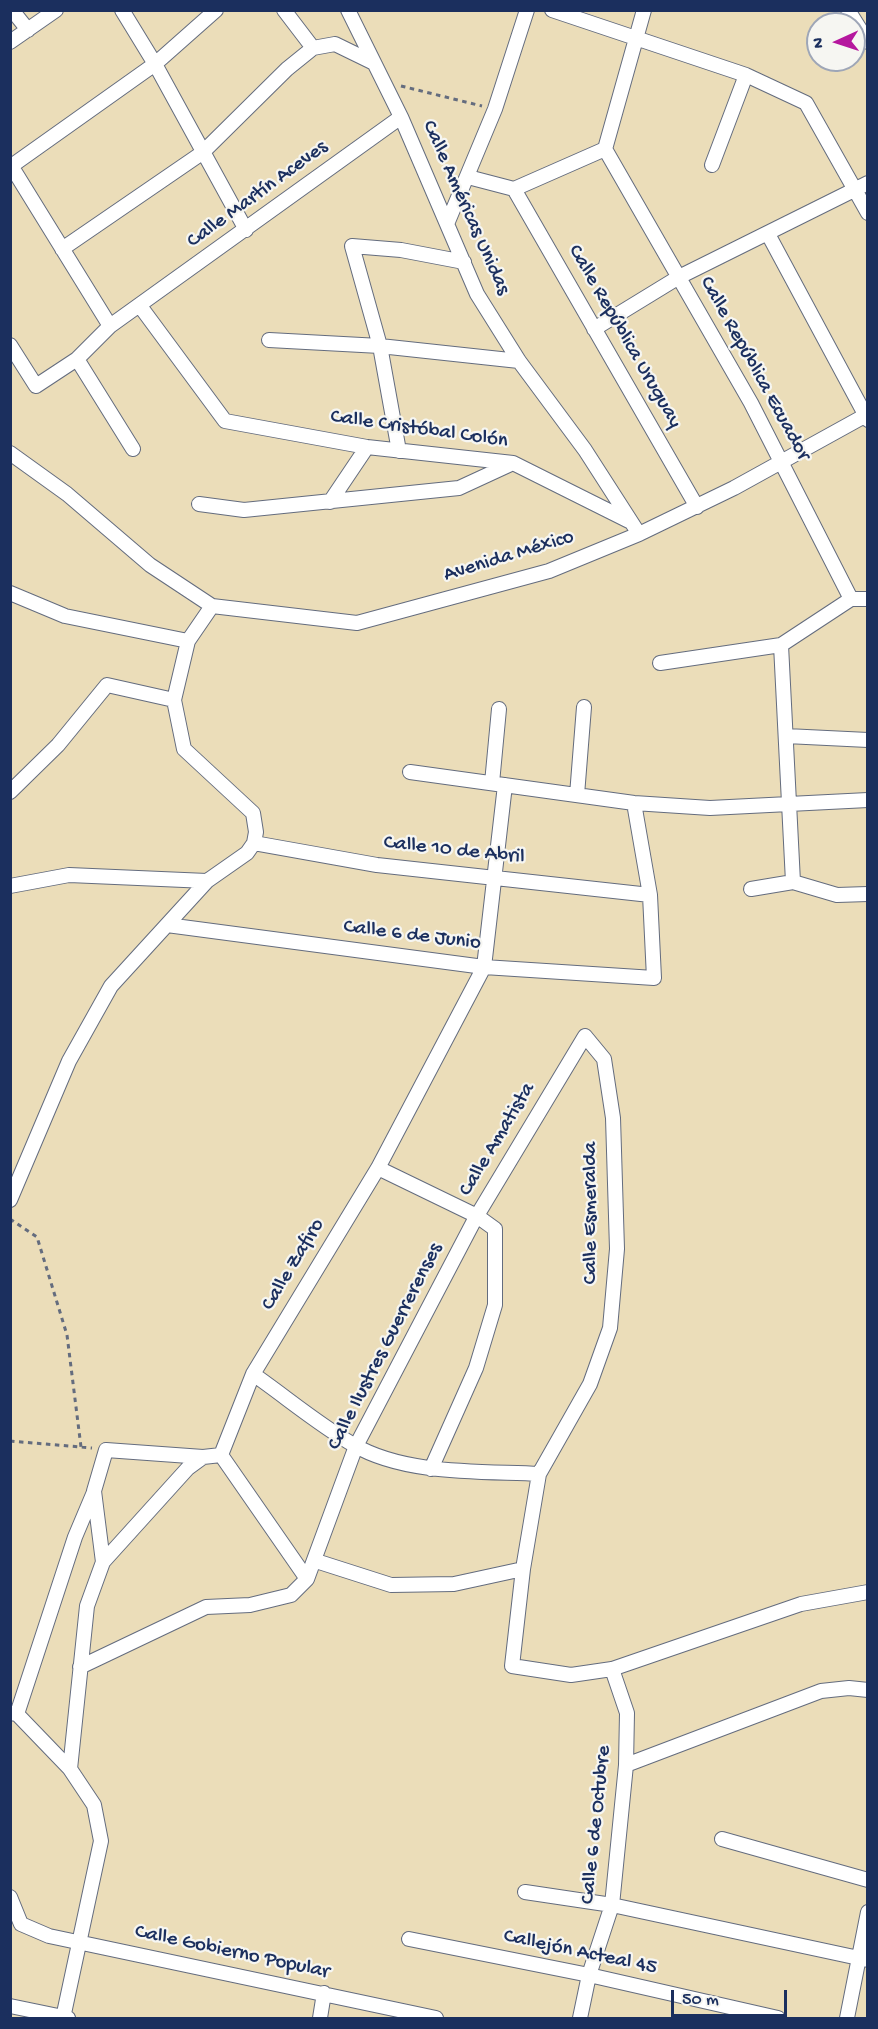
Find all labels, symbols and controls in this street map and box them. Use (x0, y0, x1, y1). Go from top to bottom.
north arrow (806, 12, 866, 72)
text: N (810, 37, 829, 49)
street label: Calle Américas Unidas (415, 117, 515, 299)
street label: Calle Martín Aceves (183, 135, 333, 255)
street label: Calle República Uruguay (561, 241, 687, 433)
street label: Calle República Ecuador (693, 273, 815, 465)
street label: Calle Cristóbal Colón (329, 405, 509, 455)
street label: Avenida México (441, 525, 577, 589)
street label: Calle 10 de Abril (382, 831, 526, 871)
street label: Calle 6 de Junio (342, 915, 482, 957)
street label: Calle Amatista (454, 1079, 542, 1201)
street label: Calle Esmeralda (579, 1142, 605, 1284)
street label: Calle Zafiro (257, 1215, 331, 1315)
street label: Calle Ilustres Guerrerenses (323, 1239, 449, 1455)
street label: Calle 6 de Octubre (576, 1744, 618, 1906)
street label: Calle Gobierno Popular (132, 1920, 332, 1986)
street label: Callejón Acteal 45 (501, 1924, 659, 1982)
scale bar (674, 1978, 790, 2016)
text: 50 m (682, 1990, 719, 2011)

